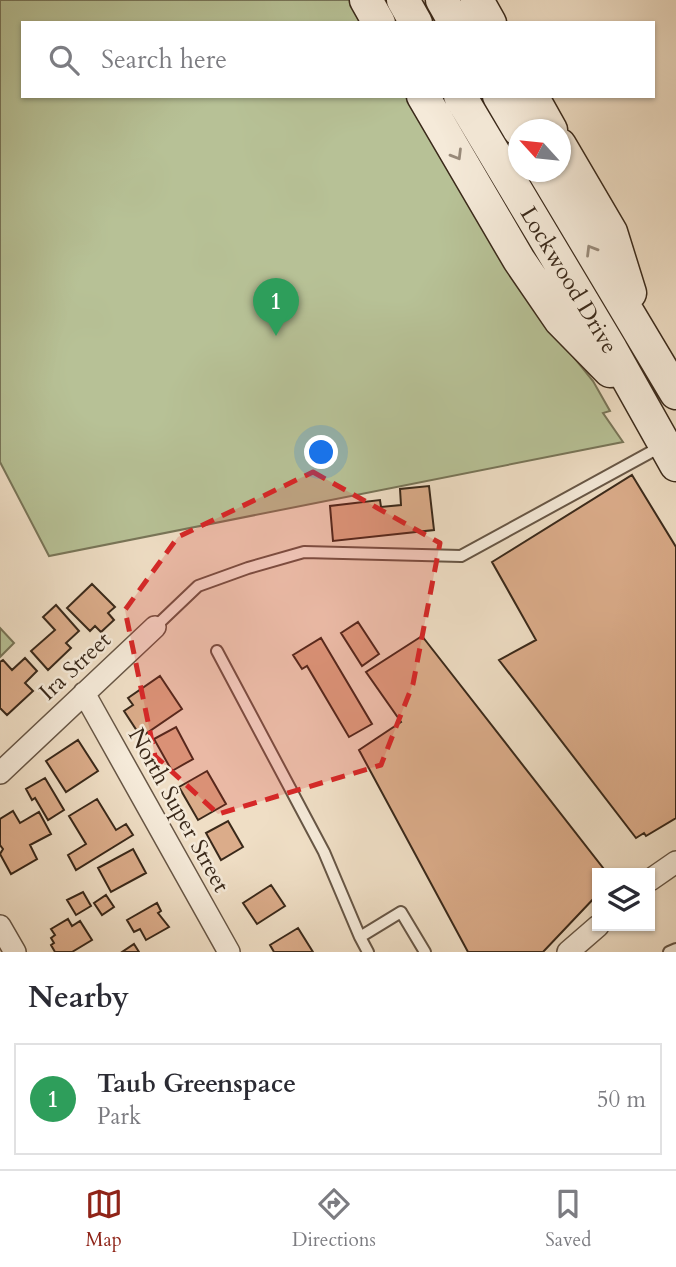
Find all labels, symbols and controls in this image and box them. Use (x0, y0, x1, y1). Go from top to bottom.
search box (21, 21, 655, 98)
icon: search (45, 41, 83, 79)
text: Search here (101, 42, 227, 77)
north arrow (508, 119, 571, 182)
one-way arrow (449, 147, 462, 160)
street label: Lockwood Drive (513, 201, 625, 359)
one-way arrow (586, 245, 599, 258)
pin: 1 (253, 278, 299, 336)
your location (304, 435, 338, 469)
street label: Ira Street (32, 625, 118, 707)
street label: North Super Street (121, 722, 237, 898)
map controls (592, 868, 655, 931)
button: layers (592, 868, 655, 931)
text: Nearby (28, 977, 129, 1018)
text: Taub Greenspace (97, 1066, 296, 1101)
text: 1 (47, 1084, 59, 1115)
text: 50 m (597, 1084, 646, 1115)
text: Park (97, 1101, 141, 1132)
tab: Map (85, 1185, 123, 1253)
tab: Directions (292, 1185, 376, 1253)
tab: Saved (545, 1185, 591, 1253)

